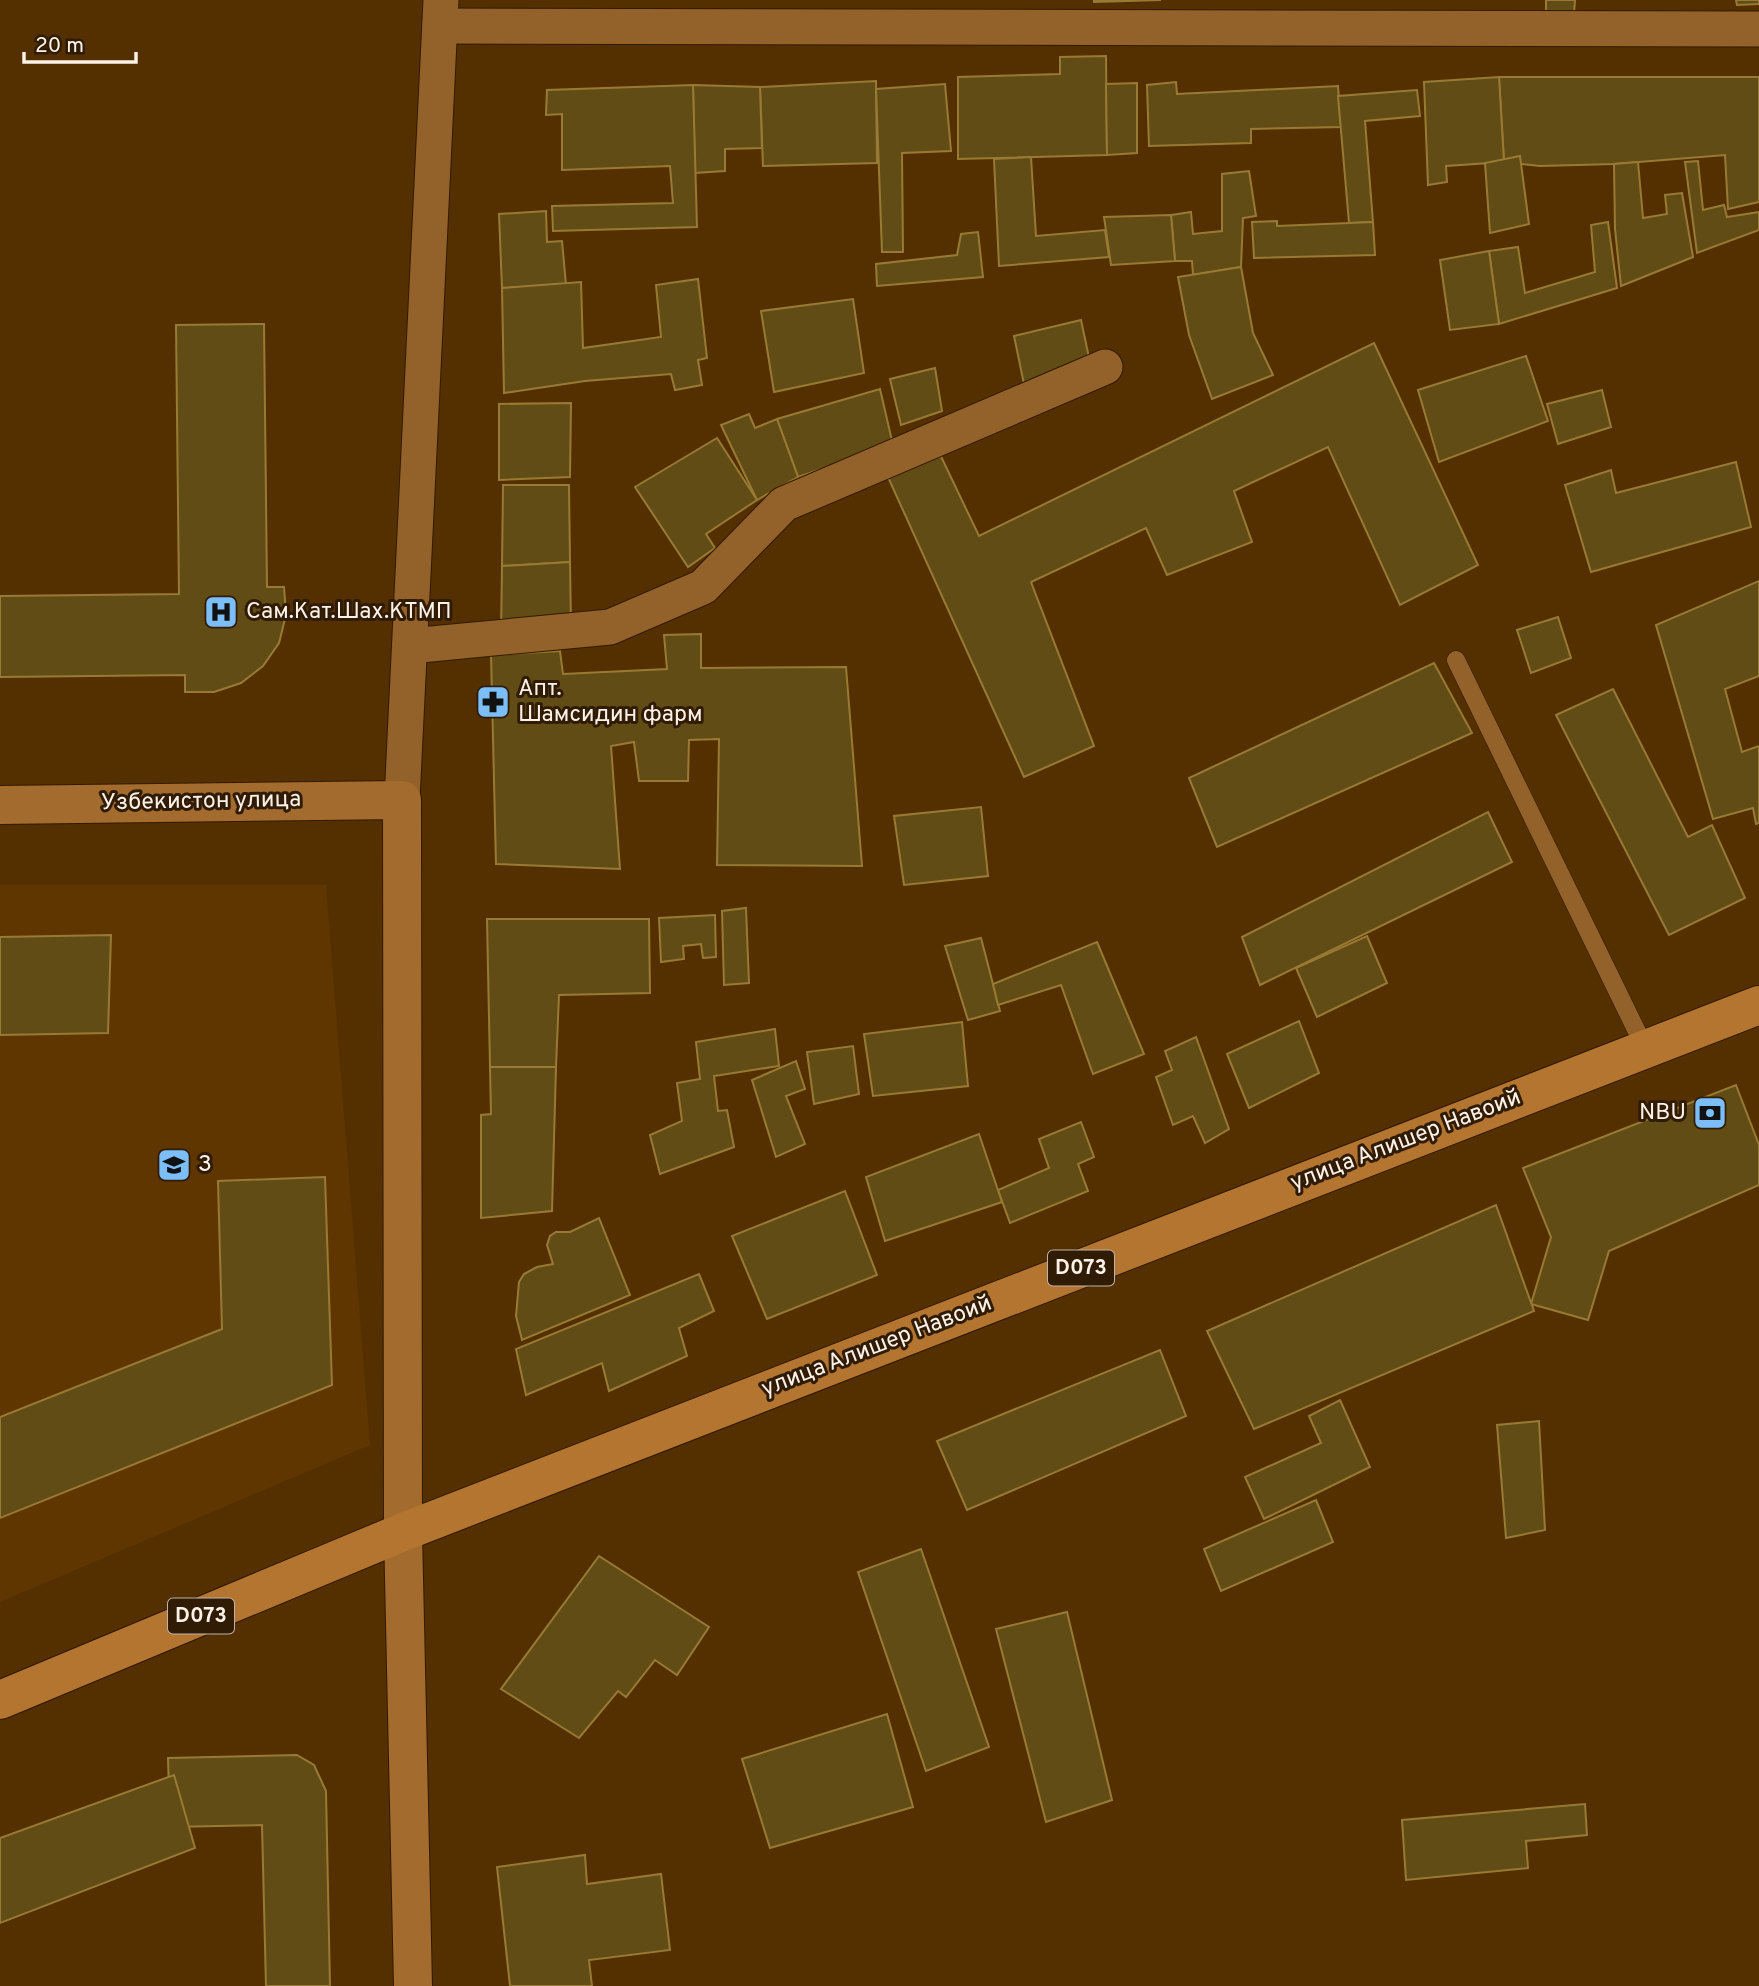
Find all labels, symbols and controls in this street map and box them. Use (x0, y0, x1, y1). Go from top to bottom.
scale bar (24, 21, 136, 65)
text: 20 m (35, 33, 84, 60)
hospital icon: Сам.Кат.Шах.КТМП (202, 593, 240, 631)
place label: Сам.Кат.Шах.КТМП (246, 598, 452, 627)
place label: Апт. Шамсидин фарм (518, 675, 703, 730)
pharmacy icon: Апт. Шамсидин фарм (474, 683, 512, 721)
street label: Узбекистон улица (101, 786, 301, 818)
street label: улица Алишер Навоий (1287, 1084, 1525, 1198)
bank icon: NBU (1691, 1094, 1729, 1132)
place label: NBU (1639, 1099, 1686, 1128)
school or university icon: 3 (155, 1146, 193, 1184)
place label: 3 (198, 1151, 212, 1180)
road number: D073 (1048, 1250, 1114, 1286)
street label: улица Алишер Навоий (758, 1290, 996, 1404)
road number: D073 (168, 1598, 234, 1634)

